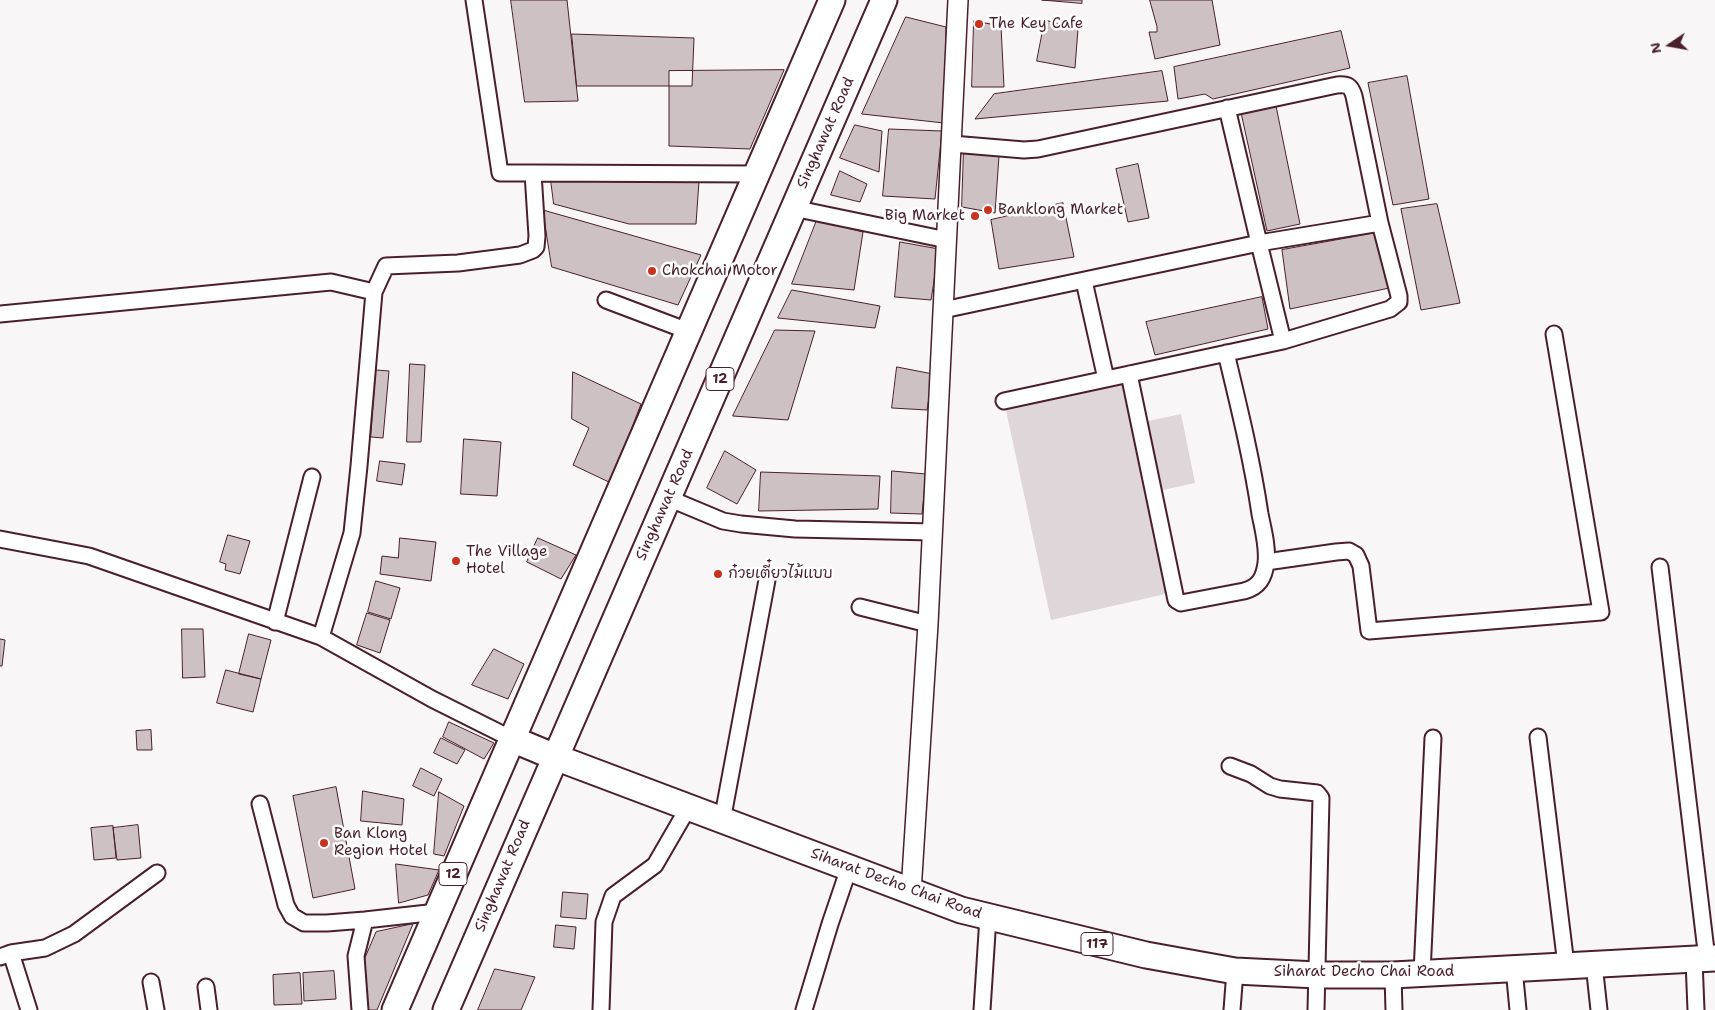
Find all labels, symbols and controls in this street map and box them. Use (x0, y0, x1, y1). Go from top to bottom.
place label: The Key Cafe (989, 15, 1083, 33)
marker: The Key Cafe (973, 18, 985, 30)
north arrow (1645, 20, 1695, 70)
text: N (1645, 41, 1665, 55)
street label: Singhawat Road (793, 75, 859, 191)
place label: Banklong Market (998, 201, 1123, 219)
marker: Banklong Market (982, 204, 994, 216)
place label: Big Market (885, 207, 965, 225)
marker: Big Market (969, 210, 981, 222)
place label: Chokchai Motor (662, 262, 778, 280)
marker: Chokchai Motor (646, 265, 658, 277)
road number: 12 (706, 368, 734, 390)
street label: Singhawat Road (632, 447, 698, 563)
place label: The Village Hotel (466, 543, 547, 578)
marker: The Village Hotel (450, 555, 462, 567)
place label: ก๋วยเตี๋ยวไม้แบบ (728, 565, 833, 583)
marker: ก๋วยเตี๋ยวไม้แบบ (712, 568, 724, 580)
street label: Singhawat Road (471, 817, 535, 935)
place label: Ban Klong Region Hotel (334, 825, 428, 860)
marker: Ban Klong Region Hotel (318, 837, 330, 849)
street label: Siharat Decho Chai Road (808, 845, 984, 923)
road number: 12 (439, 862, 467, 886)
road number: 117 (1081, 932, 1113, 956)
street label: Siharat Decho Chai Road (1274, 963, 1454, 981)

